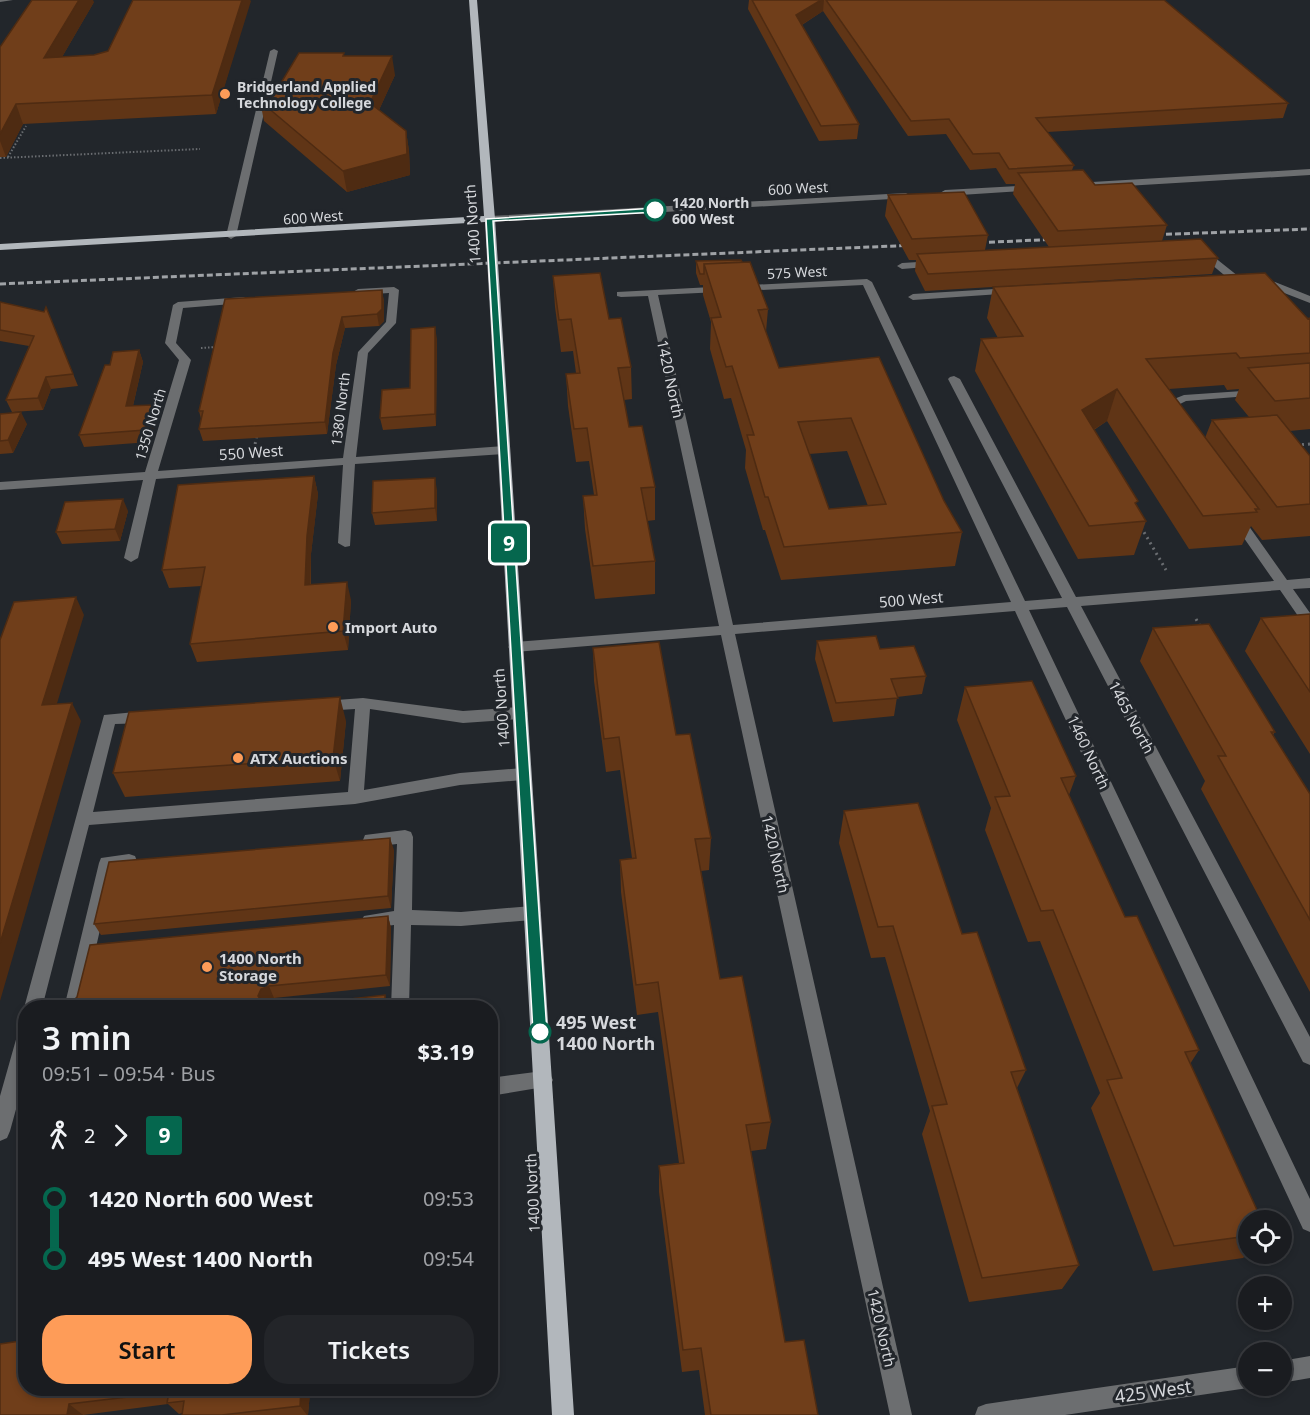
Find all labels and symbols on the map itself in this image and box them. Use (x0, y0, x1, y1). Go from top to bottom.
place label: Bridgerland Applied Technology College (237, 77, 376, 112)
marker: Bridgerland Applied Technology College (218, 87, 232, 101)
street label: 600 West (768, 177, 828, 199)
street label: 1400 North (459, 184, 485, 264)
place label: 1420 North 600 West (672, 193, 749, 228)
marker: 1420 North 600 West (644, 199, 666, 221)
street label: 600 West (282, 205, 344, 229)
street label: 575 West (767, 261, 827, 283)
street label: 1420 North (653, 338, 689, 420)
street label: 1380 North (326, 371, 354, 447)
street label: 1350 North (130, 386, 170, 462)
street label: 550 West (218, 440, 284, 464)
line badge: 9 (490, 524, 528, 562)
street label: 500 West (878, 586, 945, 612)
place label: Import Auto (345, 617, 437, 637)
marker: Import Auto (326, 620, 340, 634)
street label: 1400 North (488, 668, 514, 748)
street label: 1465 North (1104, 677, 1160, 757)
street label: 1460 North (1063, 712, 1115, 792)
place label: ATX Auctions (250, 748, 347, 768)
marker: ATX Auctions (231, 751, 245, 765)
street label: 1420 North (757, 813, 795, 895)
place label: 1400 North Storage (219, 948, 302, 985)
marker: 1400 North Storage (200, 960, 214, 974)
place label: 495 West 1400 North (556, 1010, 655, 1055)
marker: 495 West 1400 North (529, 1021, 551, 1043)
street label: 1400 North (520, 1153, 544, 1233)
street label: 1420 North (863, 1287, 901, 1369)
street label: 425 West (1113, 1374, 1193, 1408)

